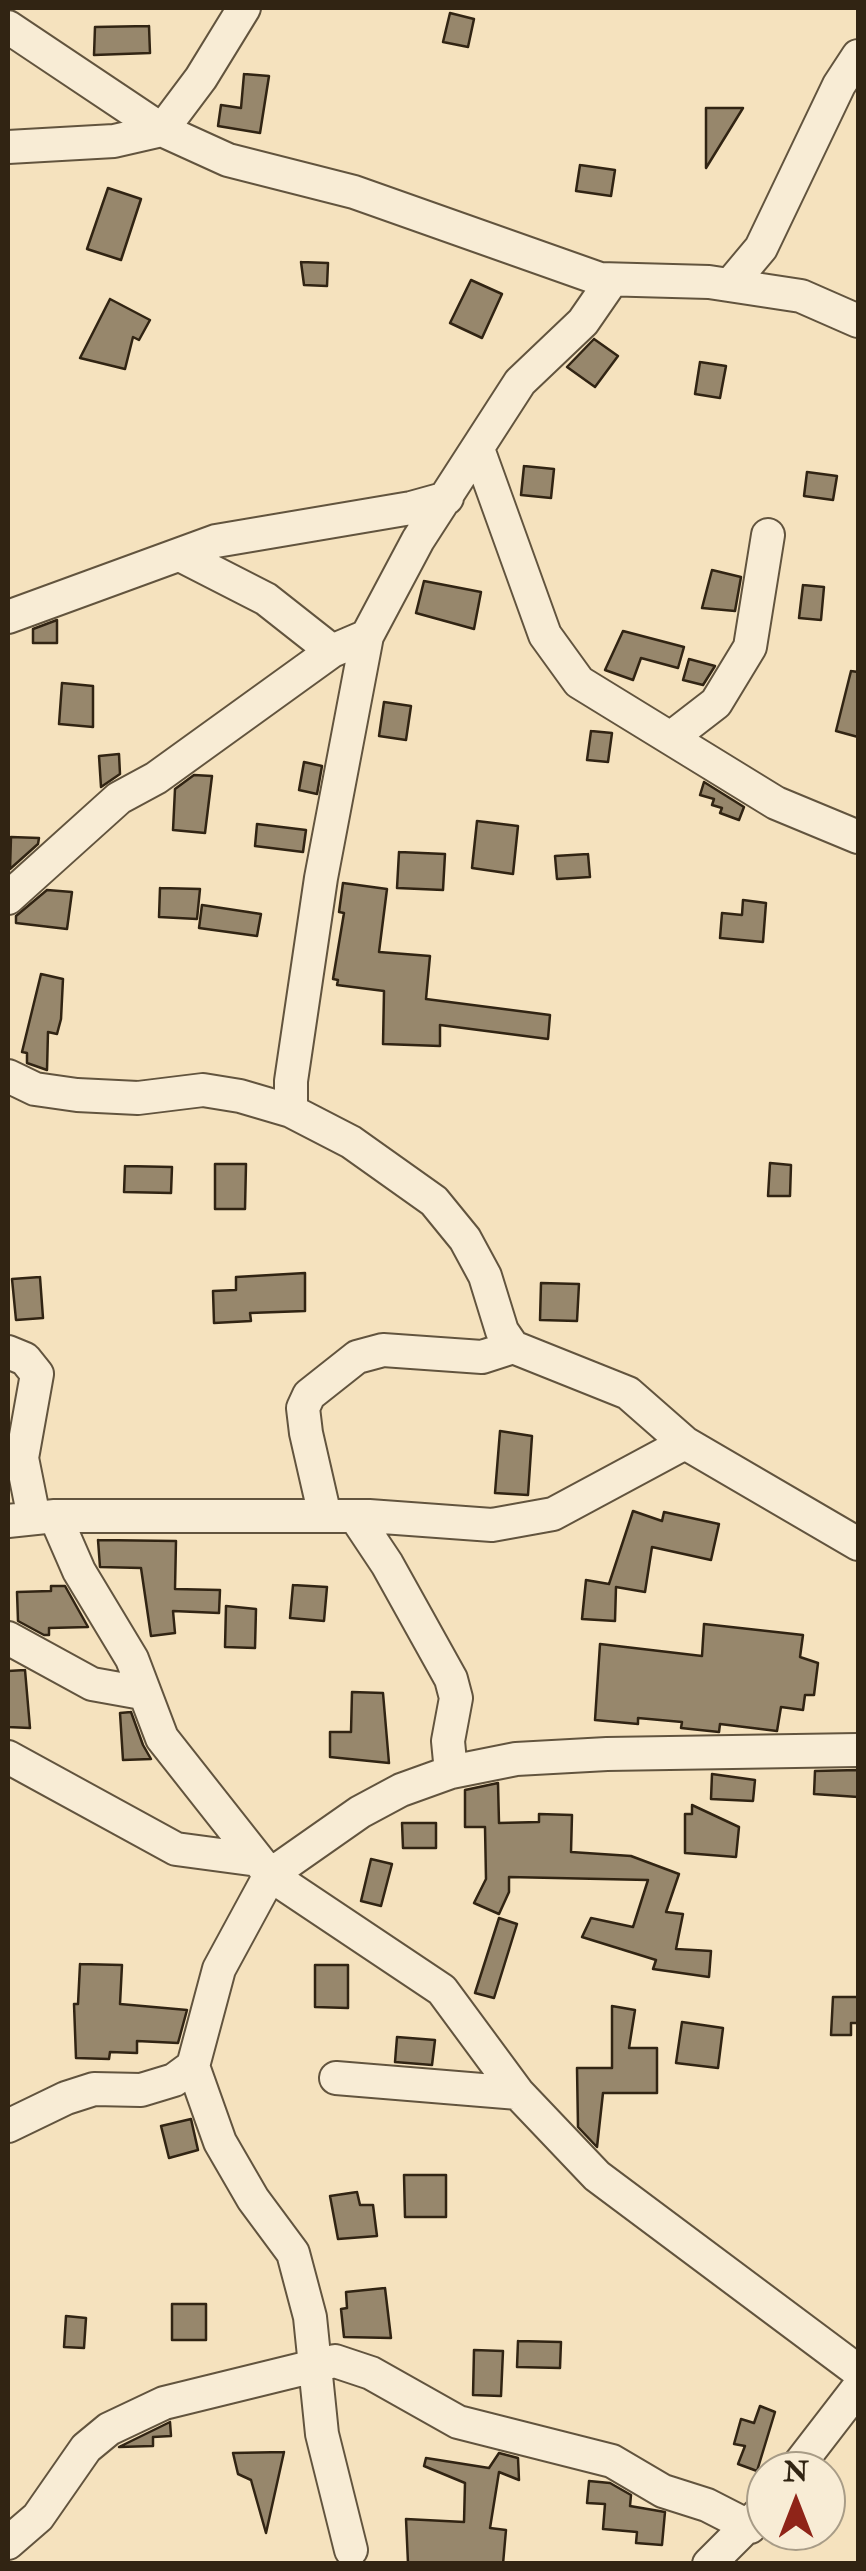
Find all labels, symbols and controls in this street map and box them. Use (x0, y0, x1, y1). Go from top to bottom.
north arrow (746, 2451, 846, 2551)
text: N (783, 2455, 809, 2490)

